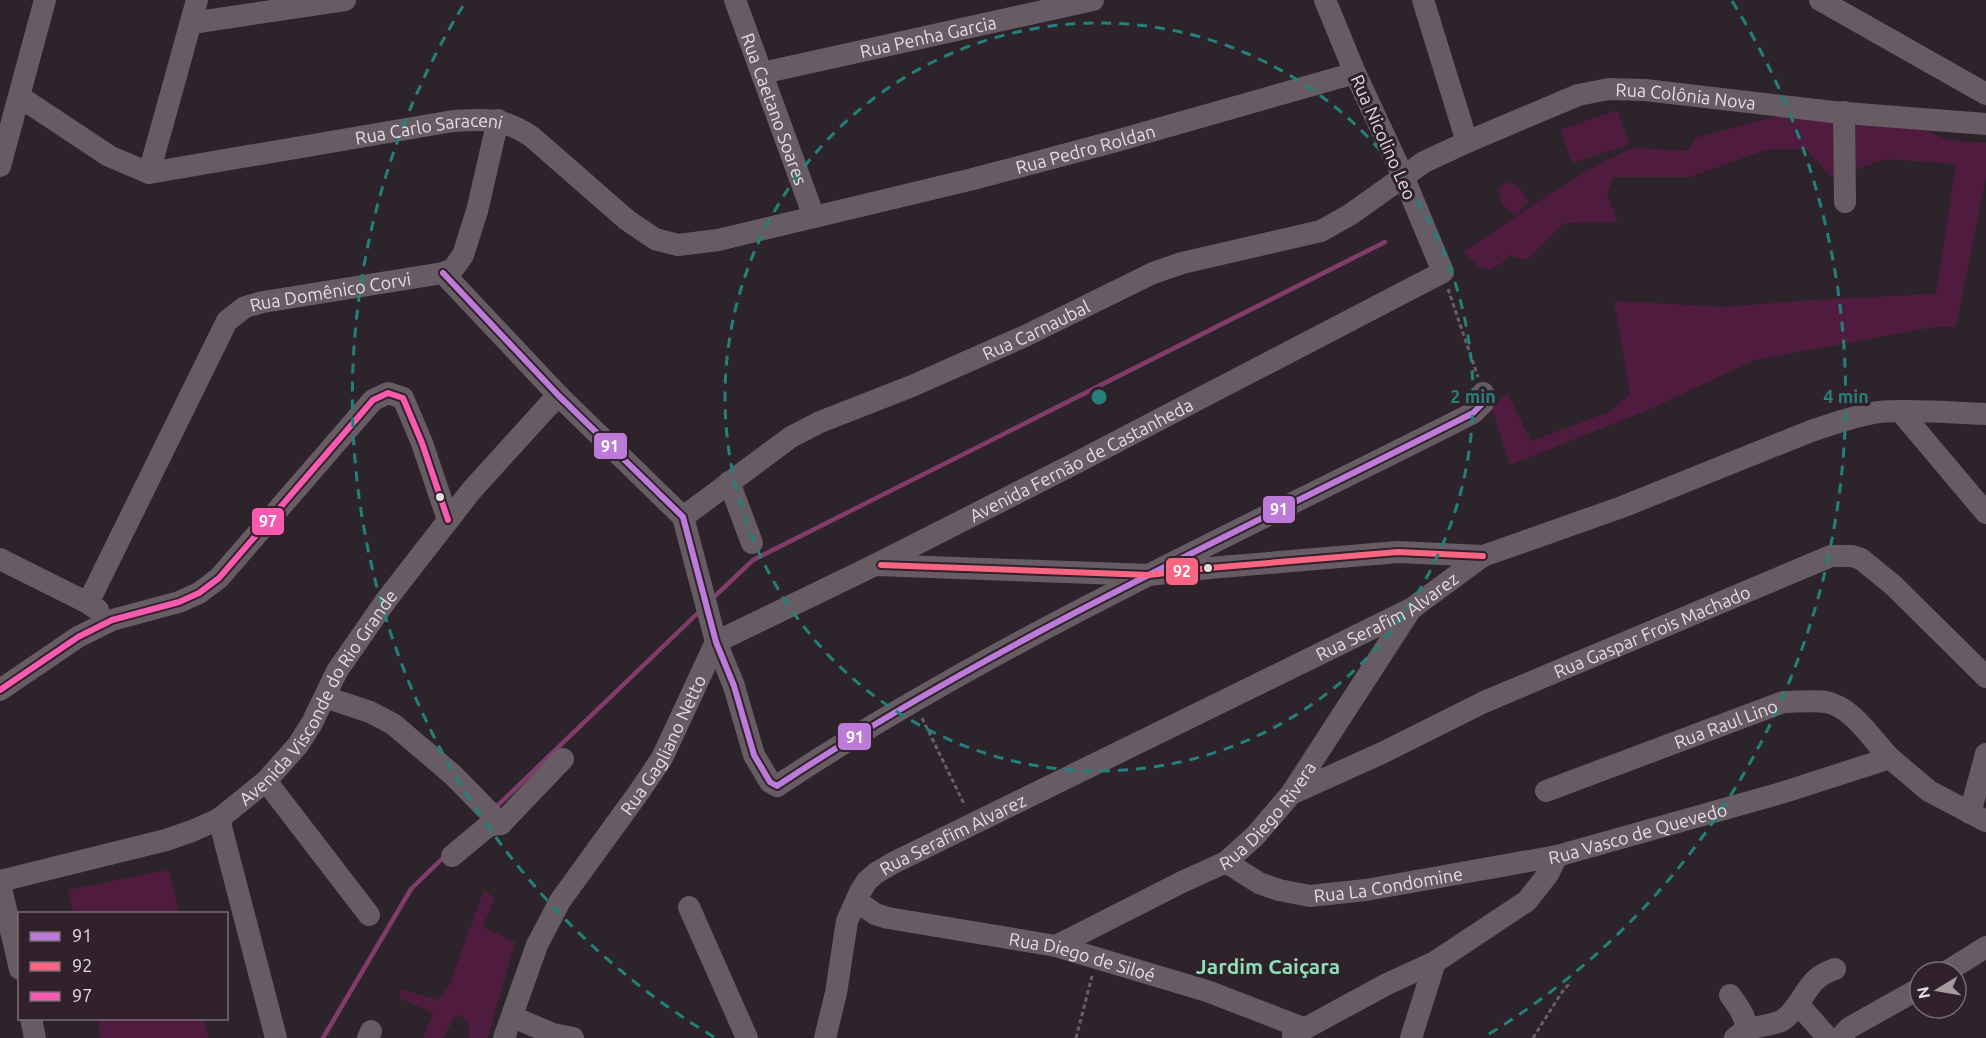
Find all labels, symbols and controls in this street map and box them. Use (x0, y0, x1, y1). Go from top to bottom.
street label: Rua Penha Garcia (858, 12, 998, 61)
street label: Rua Caetano Soares (738, 30, 812, 188)
street label: Rua Nicolino Leo (1347, 71, 1421, 203)
street label: Rua Colônia Nova (1615, 79, 1757, 113)
street label: Rua Carlo Saraceni (354, 110, 505, 148)
street label: Rua Pedro Roldan (1013, 120, 1157, 177)
street label: Rua Domênico Corvi (247, 268, 412, 315)
street label: Rua Carnaubal (979, 296, 1093, 364)
text: 2 min (1450, 386, 1496, 406)
text: 4 min (1823, 386, 1869, 406)
centre of rings (1089, 387, 1109, 407)
street label: Avenida Fernão de Castanheda (966, 394, 1196, 525)
line badge: 91 (593, 432, 628, 460)
text: 91 (601, 437, 619, 455)
unlabelled marker (434, 491, 446, 503)
line badge: 91 (1262, 495, 1296, 524)
text: 91 (1270, 500, 1288, 518)
line badge: 97 (251, 507, 285, 536)
text: 97 (259, 512, 277, 530)
line badge: 92 (1165, 557, 1199, 586)
text: 92 (1173, 562, 1191, 580)
unlabelled marker (1202, 562, 1214, 574)
street label: Rua Serafim Alvarez (1312, 568, 1462, 664)
street label: Rua Gaspar Frois Machado (1551, 581, 1753, 682)
street label: Avenida Visconde do Rio Grande (235, 585, 401, 809)
street label: Rua Gagliano Netto (616, 672, 709, 819)
street label: Rua Raul Lino (1671, 695, 1780, 752)
line badge: 91 (837, 722, 872, 751)
text: 91 (846, 728, 864, 746)
street label: Rua Diego Rivera (1216, 758, 1319, 874)
street label: Rua Serafim Alvarez (876, 789, 1029, 879)
street label: Rua Vasco de Quevedo (1547, 799, 1729, 867)
street label: Rua La Condomine (1313, 863, 1464, 906)
legend (18, 912, 228, 1020)
text: 91 (72, 925, 92, 945)
street label: Rua Diego de Siloé (1008, 928, 1158, 985)
district label: Jardim Caiçara (1196, 954, 1340, 978)
text: 92 (72, 955, 92, 975)
north arrow (1908, 960, 1968, 1020)
text: 97 (72, 985, 92, 1005)
text: N (1913, 985, 1933, 1000)

